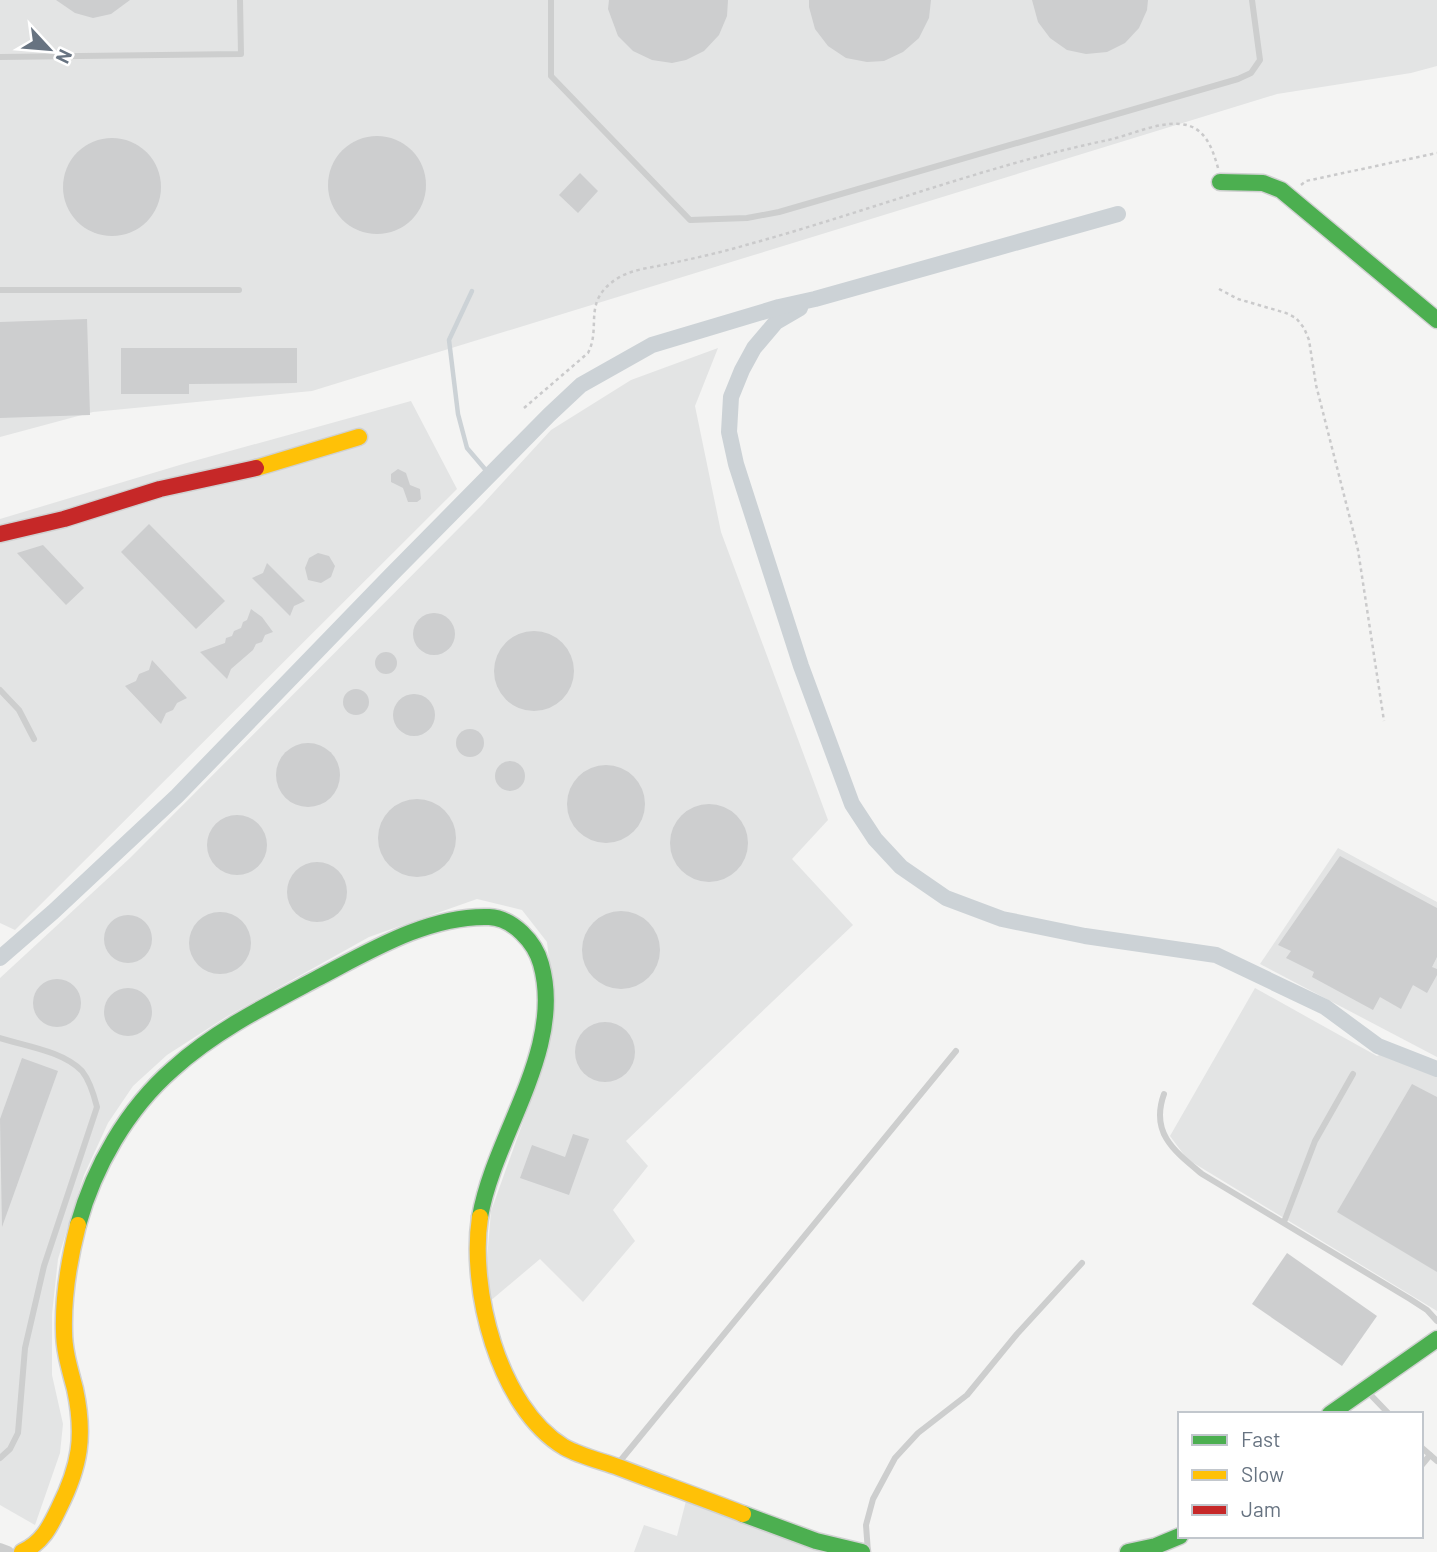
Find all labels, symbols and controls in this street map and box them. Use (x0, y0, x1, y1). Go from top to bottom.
north arrow (14, 14, 84, 84)
text: N (52, 46, 78, 67)
legend (1178, 1412, 1423, 1538)
text: Fast (1241, 1426, 1281, 1451)
text: Slow (1241, 1461, 1284, 1486)
text: Jam (1241, 1496, 1281, 1521)

